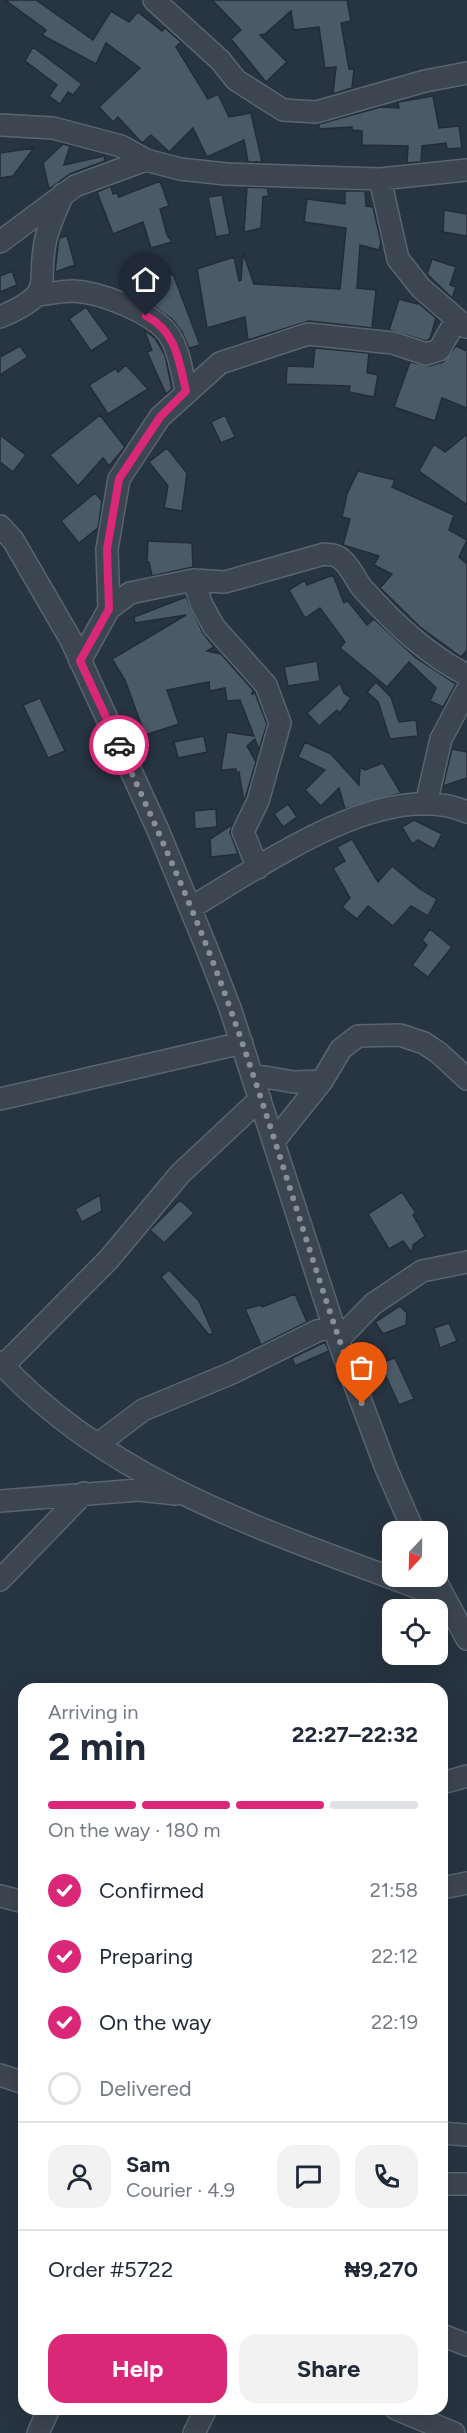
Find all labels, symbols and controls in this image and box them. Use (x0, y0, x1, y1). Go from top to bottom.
pin (120, 254, 171, 316)
icon: home (129, 263, 162, 296)
courier (89, 715, 149, 775)
icon: car (103, 729, 136, 762)
pin (336, 1342, 387, 1404)
icon: bag (345, 1351, 378, 1384)
north arrow (382, 1521, 448, 1587)
map controls (382, 1521, 448, 1665)
button: locate (382, 1599, 448, 1665)
text: Arriving in (48, 1700, 138, 1724)
text: 22:27–22:32 (292, 1721, 418, 1748)
text: 2 min (48, 1723, 146, 1770)
text: On the way · 180 m (48, 1818, 221, 1842)
icon: check (48, 1874, 81, 1907)
text: Confirmed (99, 1877, 204, 1904)
text: 21:58 (370, 1878, 418, 1902)
icon: check (48, 1940, 81, 1973)
text: Preparing (99, 1943, 193, 1970)
text: 22:12 (371, 1944, 418, 1968)
icon: check (48, 2006, 81, 2039)
text: On the way (99, 2009, 211, 2036)
text: 22:19 (371, 2010, 418, 2034)
text: Delivered (99, 2075, 192, 2102)
button: person (48, 2145, 111, 2208)
button: chat (277, 2145, 340, 2208)
button: phone (355, 2145, 418, 2208)
text: Sam (126, 2151, 170, 2178)
text: Courier · 4.9 (126, 2178, 235, 2202)
text: Order #5722 (48, 2256, 173, 2283)
text: ₦9,270 (344, 2256, 418, 2283)
button: Help (48, 2334, 227, 2403)
button: Share (239, 2334, 418, 2403)

